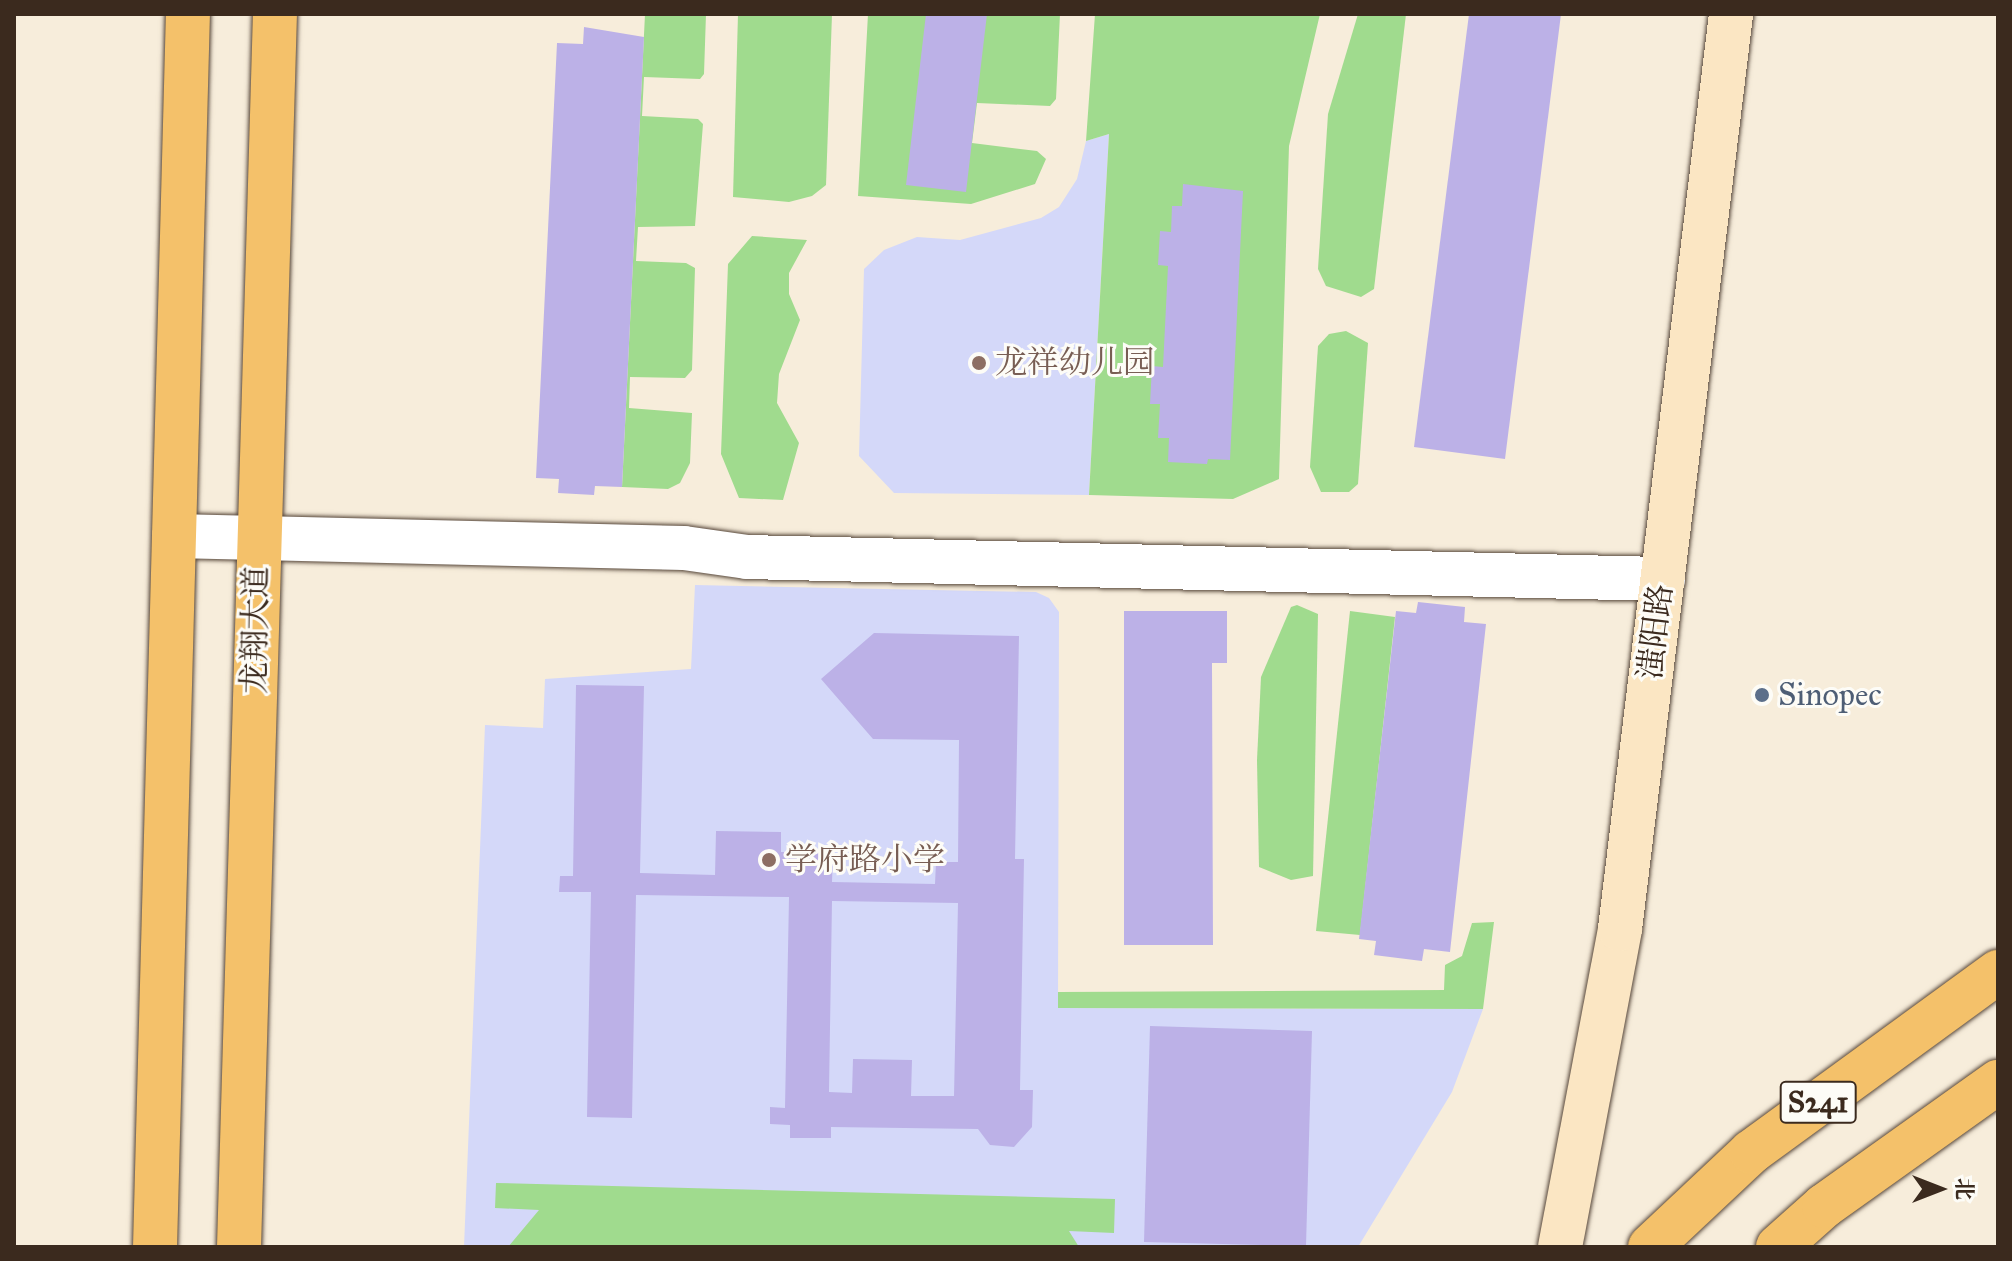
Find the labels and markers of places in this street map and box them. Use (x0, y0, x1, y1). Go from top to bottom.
place label: 龙祥幼儿园 (995, 344, 1155, 382)
marker: 龙祥幼儿园 (970, 354, 988, 372)
place label: Sinopec (1778, 676, 1882, 714)
marker: Sinopec (1753, 686, 1771, 704)
place label: 学府路小学 (785, 841, 945, 879)
marker: 学府路小学 (760, 851, 778, 869)

